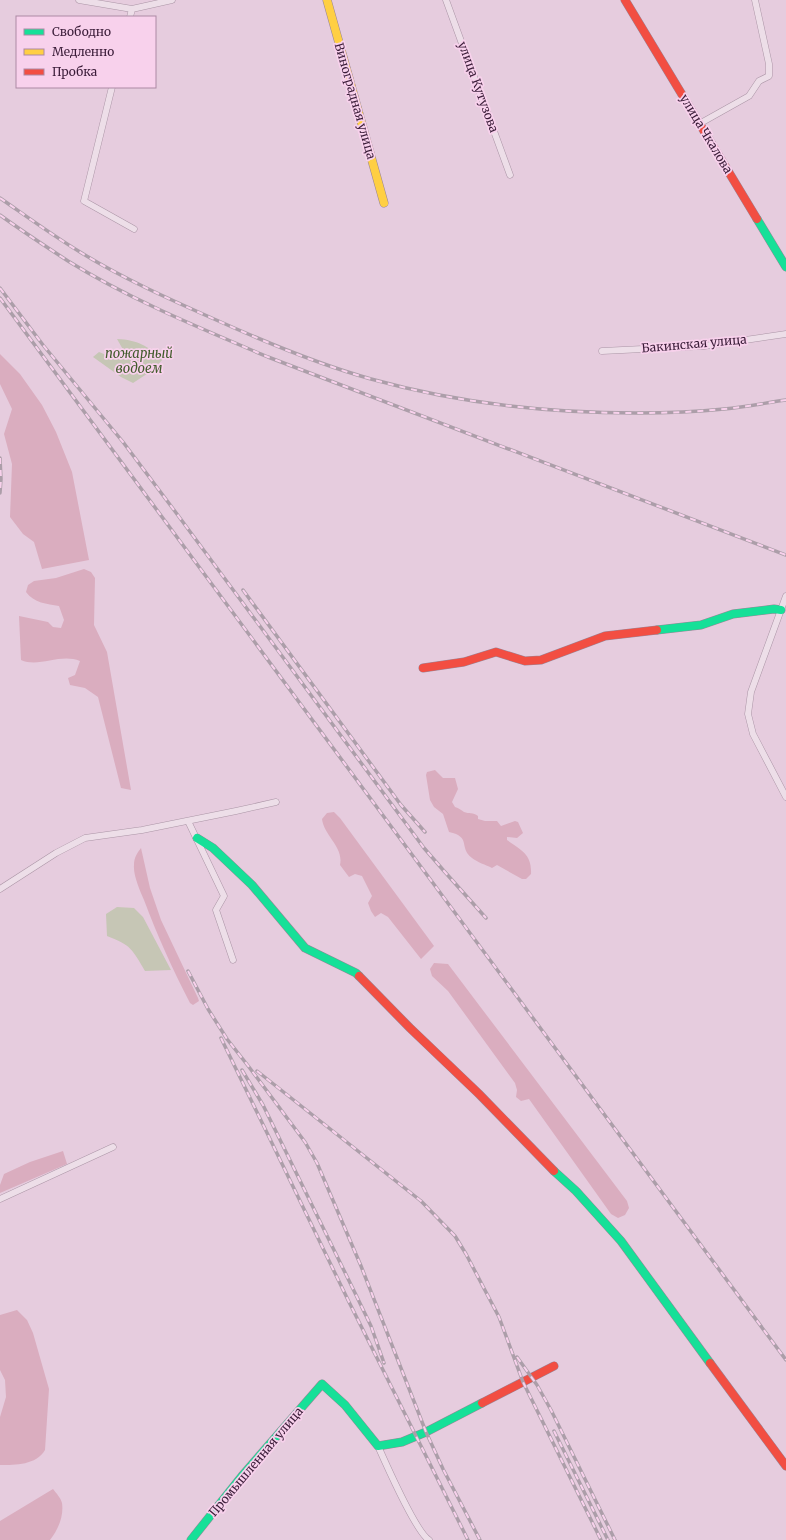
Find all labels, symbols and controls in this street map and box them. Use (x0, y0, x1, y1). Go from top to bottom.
legend (16, 16, 156, 88)
text: Свободно (52, 24, 111, 39)
street label: улица Кутузова (455, 39, 502, 135)
street label: Виноградная улица (332, 41, 379, 161)
text: Медленно (52, 44, 114, 59)
text: Пробка (52, 64, 98, 79)
street label: улица Чкалова (677, 91, 736, 177)
street label: Бакинская улица (641, 331, 748, 356)
water label: пожарный водоем (105, 345, 173, 377)
street label: Промышленная улица (205, 1403, 306, 1520)

